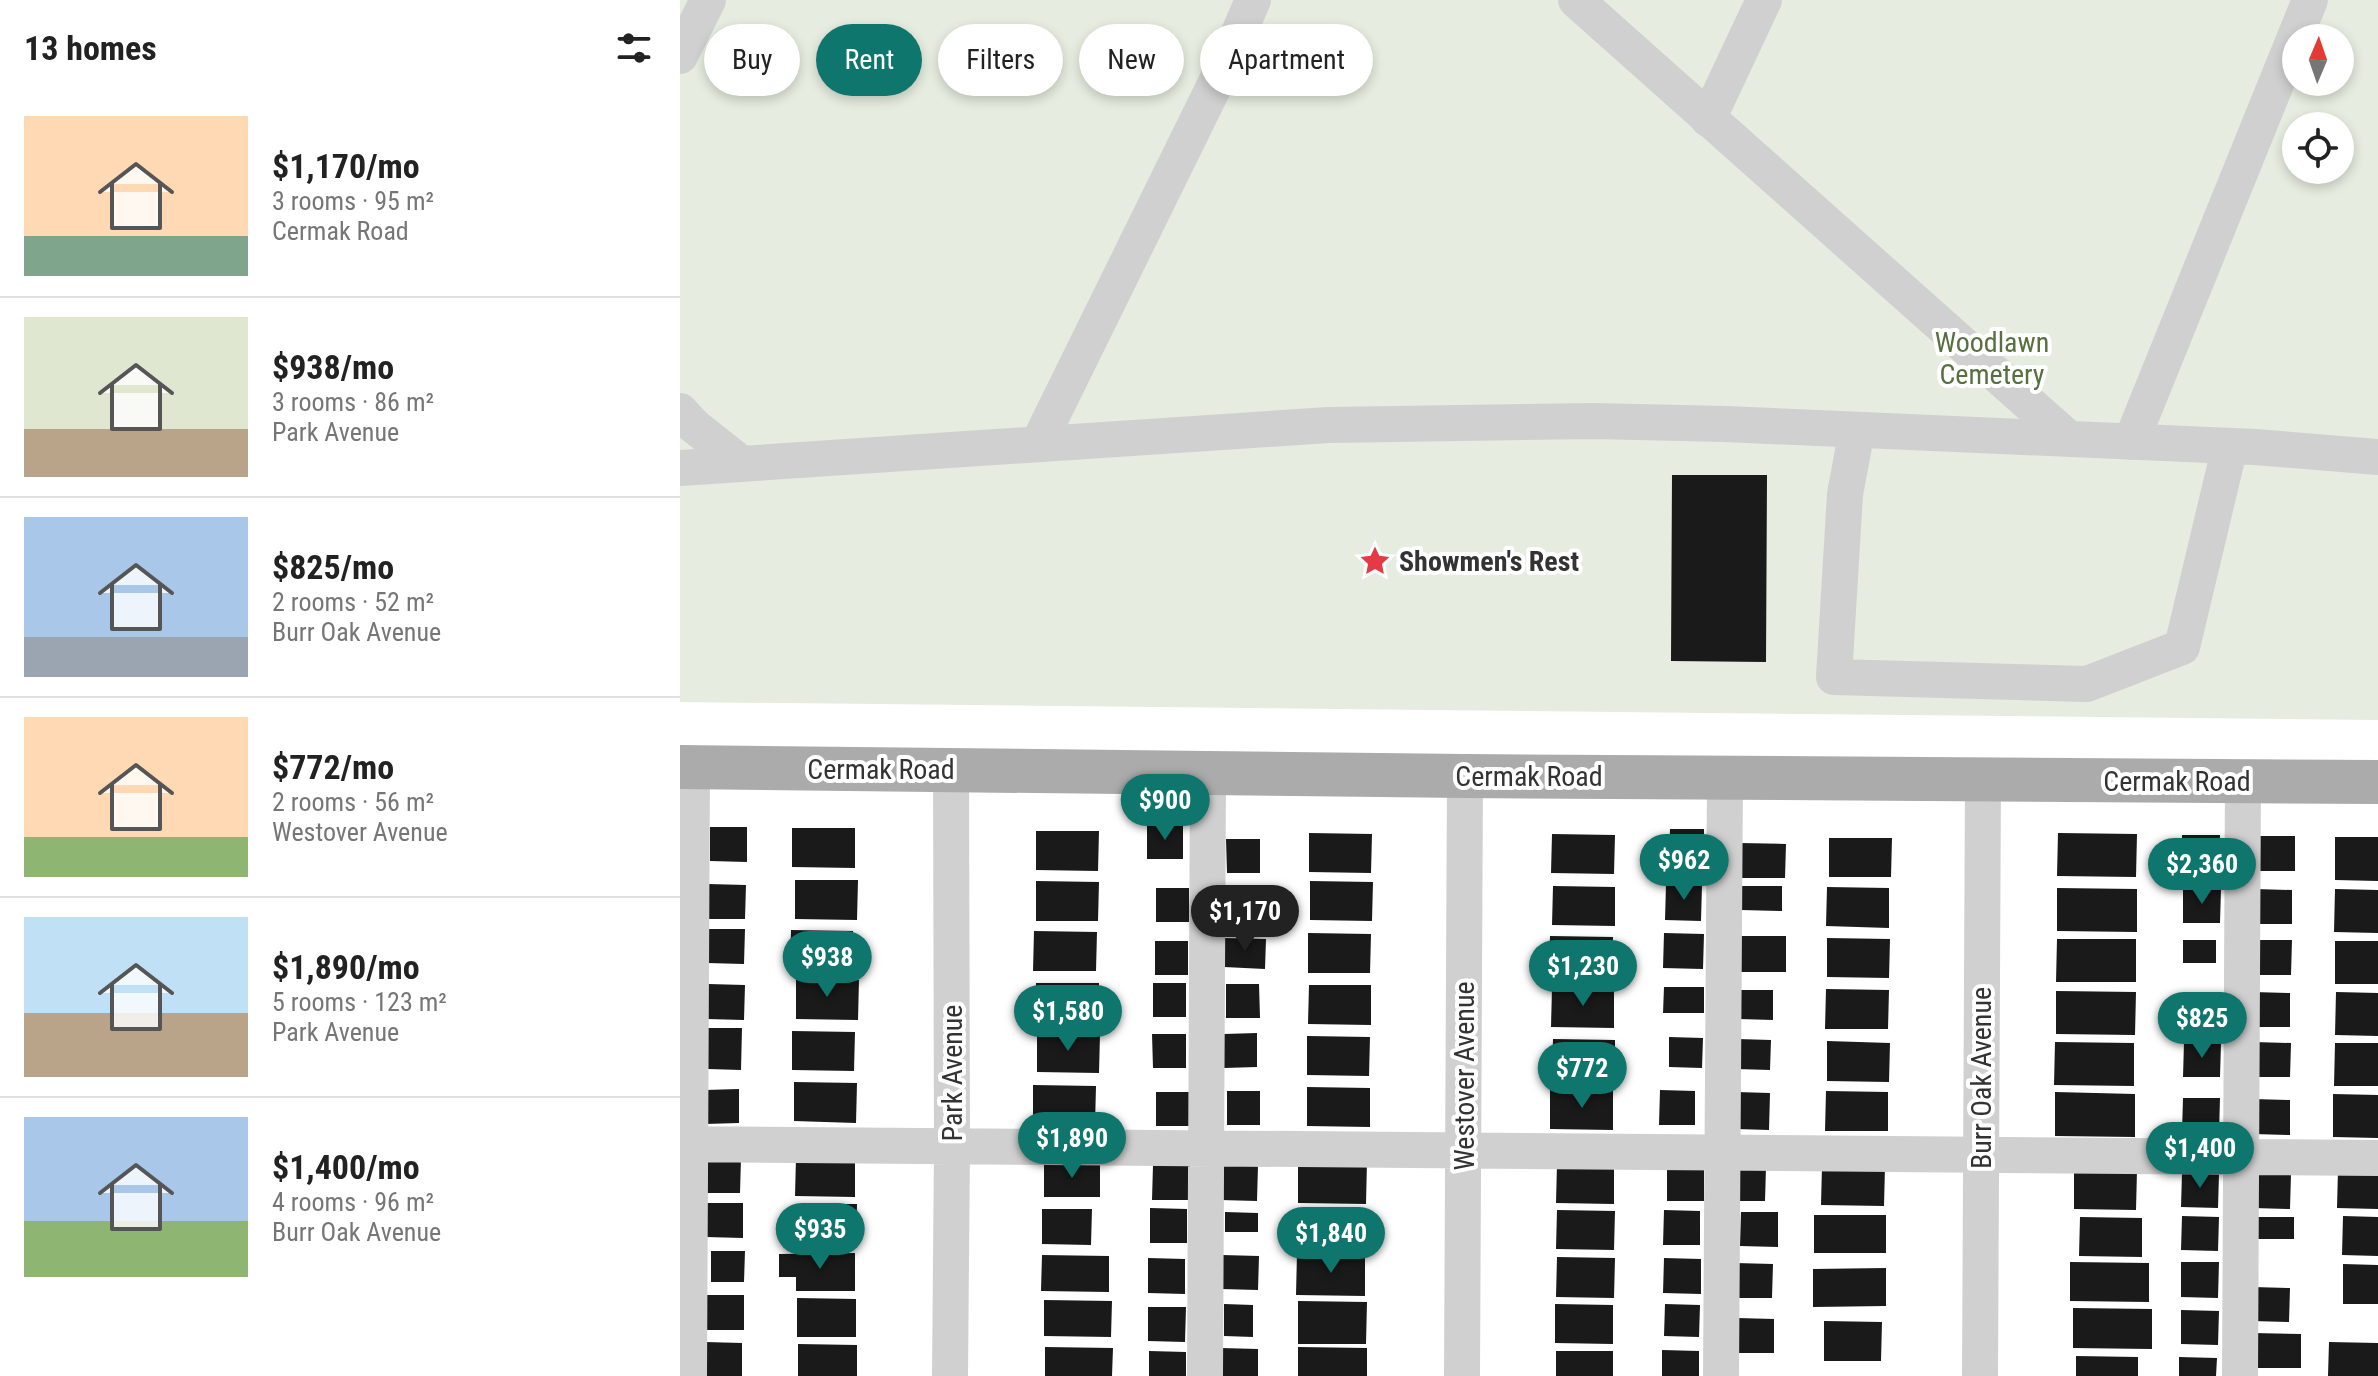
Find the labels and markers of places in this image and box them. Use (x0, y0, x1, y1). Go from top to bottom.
place icon: Showmen's Rest (1358, 544, 1392, 578)
place label: Showmen's Rest (1399, 545, 1579, 578)
pin: $900 (1118, 774, 1212, 842)
pin: $962 (1637, 834, 1731, 902)
pin: $2,360 (2137, 838, 2267, 906)
pin: $1,170 (1180, 885, 1310, 953)
pin: $938 (780, 931, 874, 999)
pin: $1,230 (1518, 940, 1648, 1008)
pin: $1,580 (1003, 985, 1133, 1053)
pin: $825 (2155, 992, 2249, 1060)
pin: $772 (1535, 1042, 1629, 1110)
pin: $1,890 (1007, 1112, 1137, 1180)
pin: $1,400 (2135, 1122, 2265, 1190)
pin: $935 (773, 1203, 867, 1271)
pin: $1,840 (1266, 1207, 1396, 1275)

